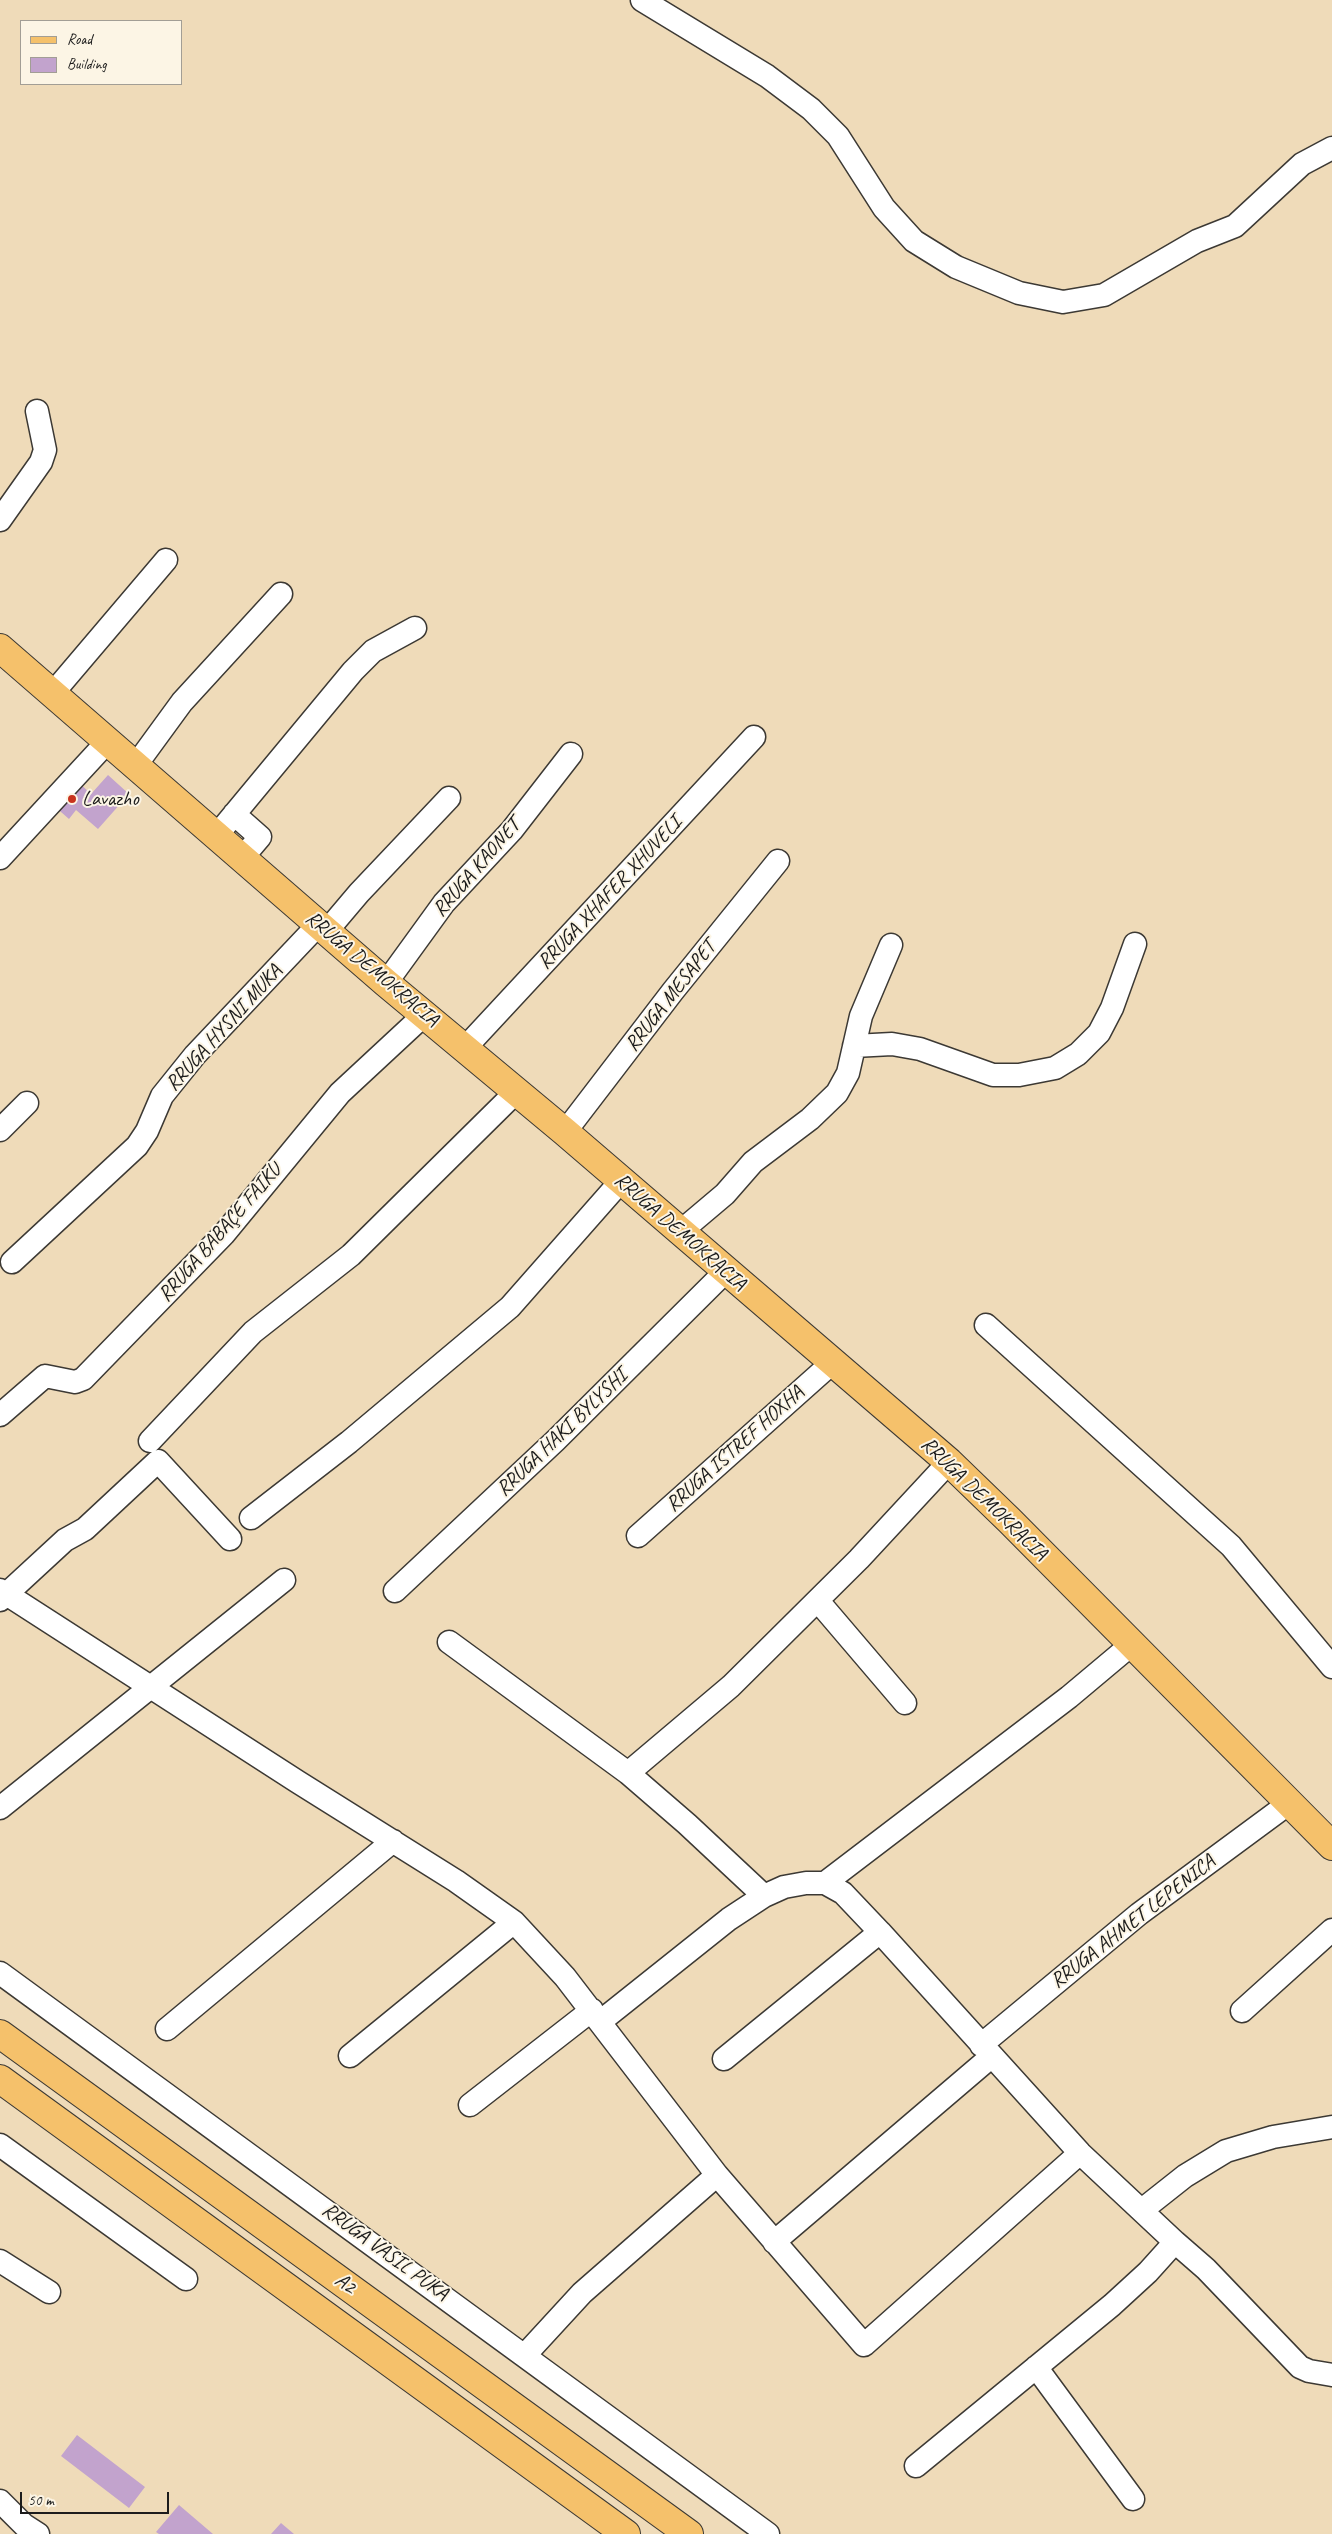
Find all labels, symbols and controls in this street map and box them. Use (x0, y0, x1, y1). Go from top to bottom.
legend (20, 20, 182, 85)
text: Road (67, 30, 92, 49)
text: Building (67, 55, 106, 74)
place label: Lavazho (82, 786, 139, 812)
marker: Lavazho (66, 793, 78, 805)
street label: RRUGA XHAFER XHUVELI (533, 811, 687, 975)
street label: RRUGA KAONET (428, 814, 526, 922)
street label: RRUGA DEMOKRACIA (300, 906, 444, 1032)
street label: RRUGA MESAPET (620, 936, 722, 1056)
street label: RRUGA HYSNI MUKA (161, 959, 287, 1097)
street label: RRUGA BABAÇE FAIKU (153, 1159, 287, 1307)
street label: RRUGA DEMOKRACIA (609, 1168, 751, 1296)
street label: RRUGA HAKI BYLYSHI (491, 1364, 633, 1502)
street label: RRUGA ISTREF HOXHA (661, 1380, 809, 1518)
street label: RRUGA DEMOKRACIA (915, 1432, 1053, 1566)
street label: RRUGA AHMET LEPENICA (1046, 1850, 1220, 1994)
street label: RRUGA VASIL PUKA (317, 2198, 453, 2306)
street label: A2 (330, 2268, 360, 2300)
scale bar (22, 2482, 171, 2514)
text: 50 m (28, 2491, 54, 2510)

